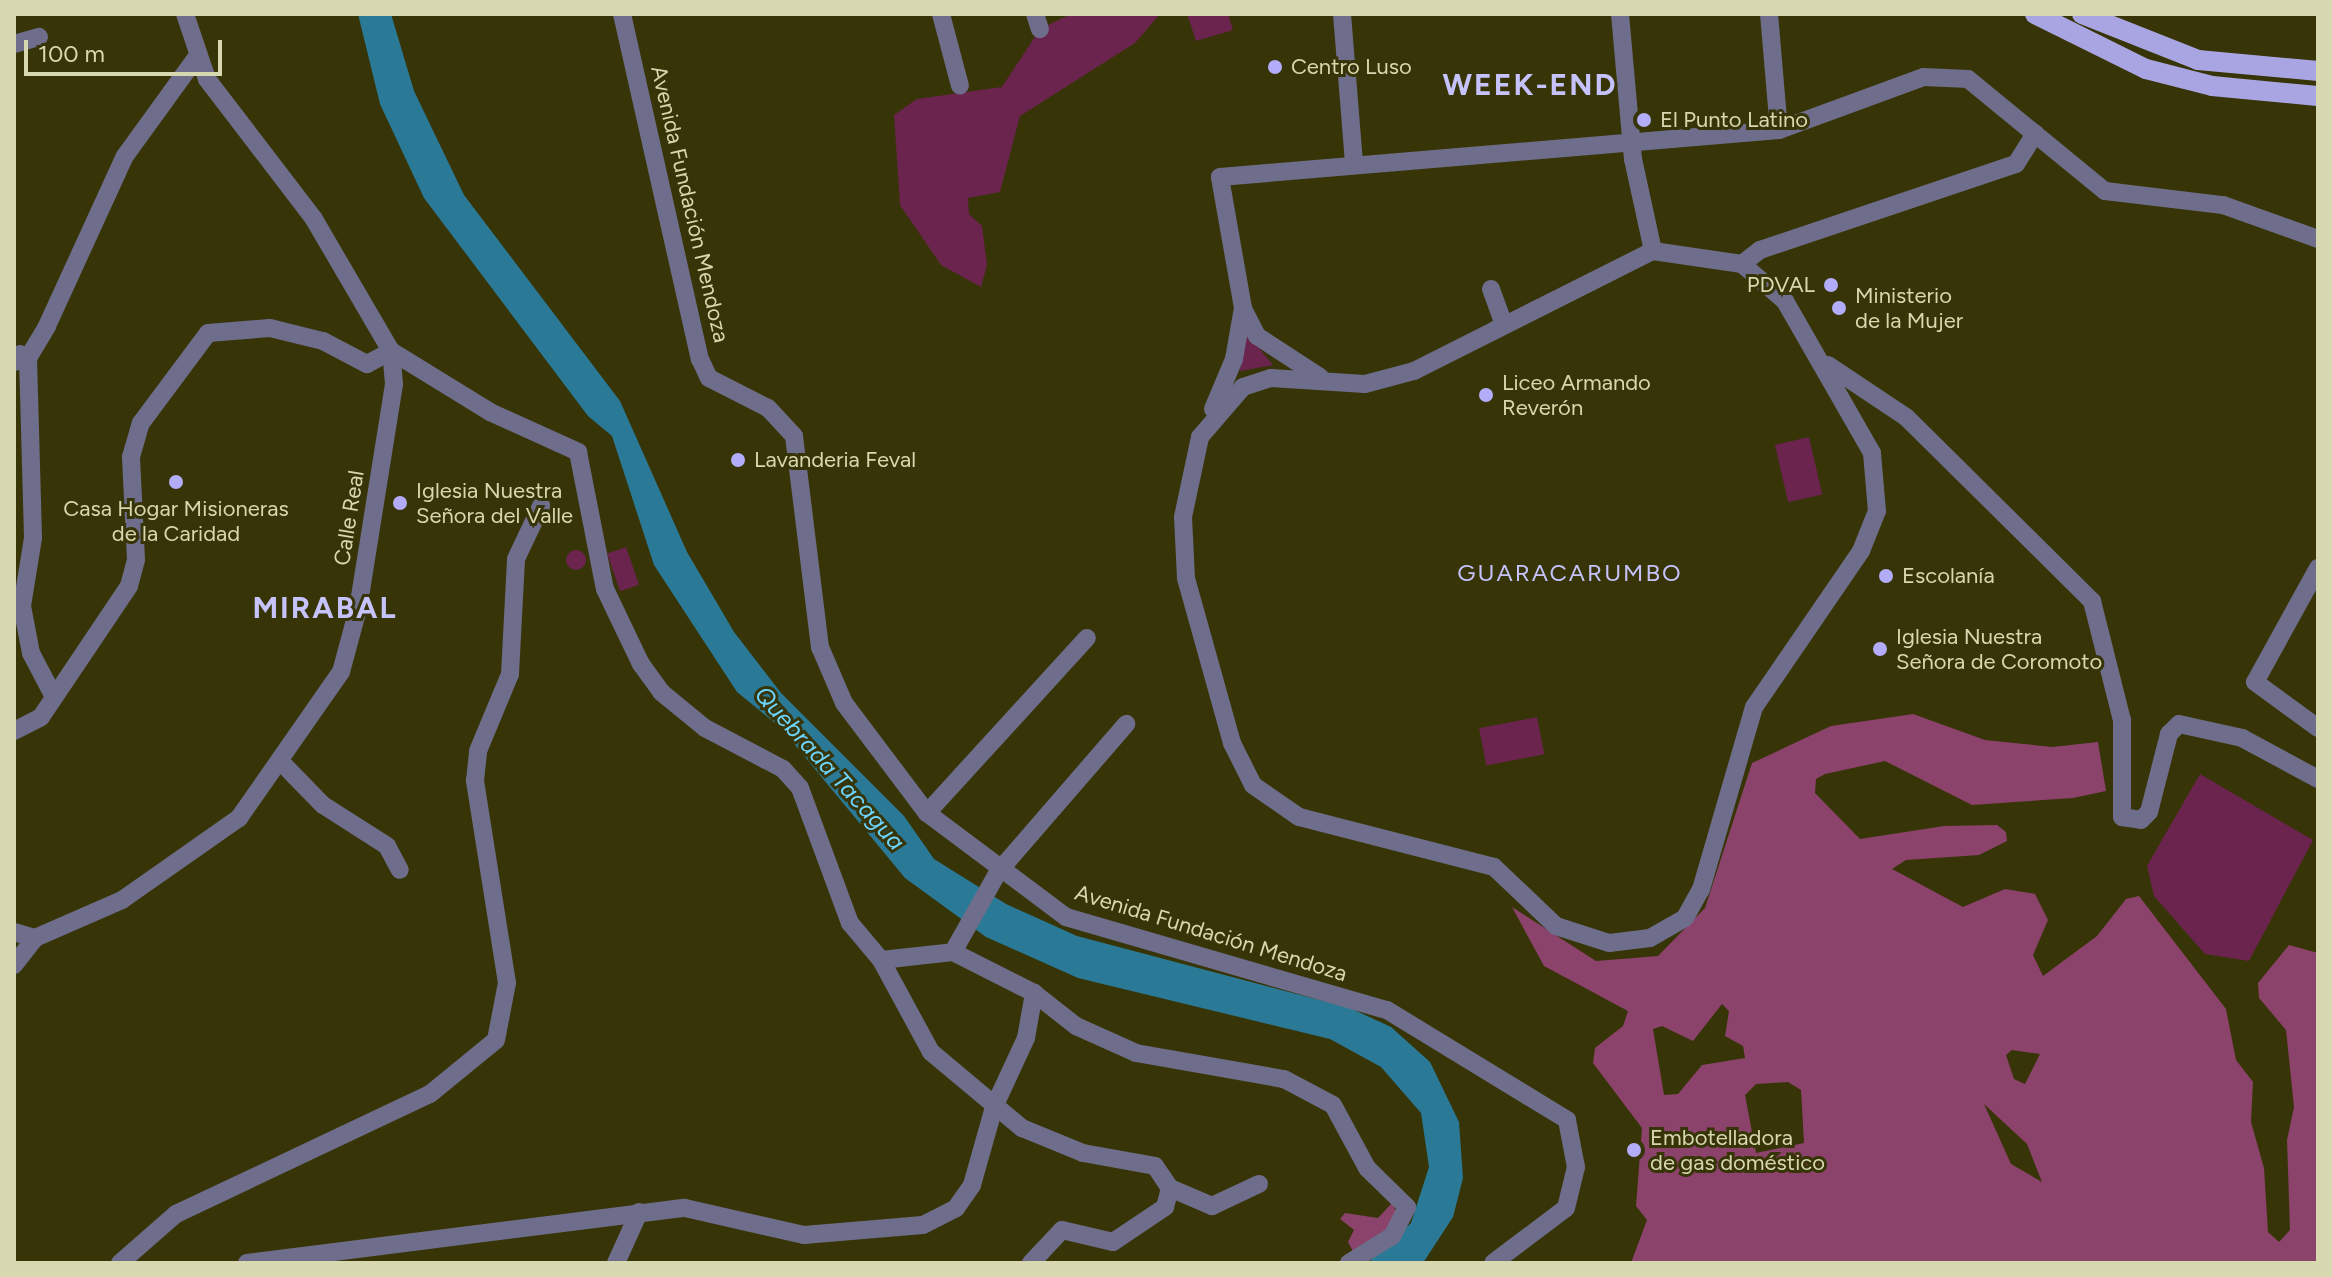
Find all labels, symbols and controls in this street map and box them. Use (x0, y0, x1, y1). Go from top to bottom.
scale bar (28, 24, 226, 74)
text: 100 m (38, 39, 105, 68)
place label: Centro Luso (1291, 54, 1412, 80)
marker: Centro Luso (1266, 58, 1284, 76)
street label: Avenida Fundación Mendoza (645, 63, 735, 345)
district label: WEEK-END (1443, 67, 1617, 103)
place label: El Punto Latino (1660, 107, 1808, 133)
marker: El Punto Latino (1635, 111, 1653, 129)
place label: PDVAL (1747, 272, 1815, 298)
marker: PDVAL (1822, 276, 1840, 294)
place label: Ministerio de la Mujer (1855, 282, 1963, 334)
marker: Ministerio de la Mujer (1830, 299, 1848, 317)
place label: Liceo Armando Reverón (1502, 369, 1651, 420)
marker: Liceo Armando Reverón (1477, 386, 1495, 404)
place label: Lavanderia Feval (754, 447, 916, 473)
marker: Lavanderia Feval (729, 451, 747, 469)
street label: Calle Real (328, 469, 370, 567)
marker: Casa Hogar Misioneras de la Caridad (167, 473, 185, 491)
place label: Iglesia Nuestra Señora del Valle (416, 477, 573, 528)
marker: Iglesia Nuestra Señora del Valle (391, 494, 409, 512)
place label: Casa Hogar Misioneras de la Caridad (63, 495, 289, 546)
district label: GUARACARUMBO (1457, 559, 1683, 587)
place label: Escolanía (1902, 563, 1995, 589)
marker: Escolanía (1877, 567, 1895, 585)
district label: MIRABAL (252, 590, 398, 626)
place label: Iglesia Nuestra Señora de Coromoto (1896, 623, 2102, 674)
marker: Iglesia Nuestra Señora de Coromoto (1871, 640, 1889, 658)
water label: Quebrada Tacagua (749, 680, 911, 856)
street label: Avenida Fundación Mendoza (1072, 879, 1350, 987)
place label: Embotelladora de gas doméstico (1650, 1124, 1825, 1176)
marker: Embotelladora de gas doméstico (1625, 1141, 1643, 1159)

